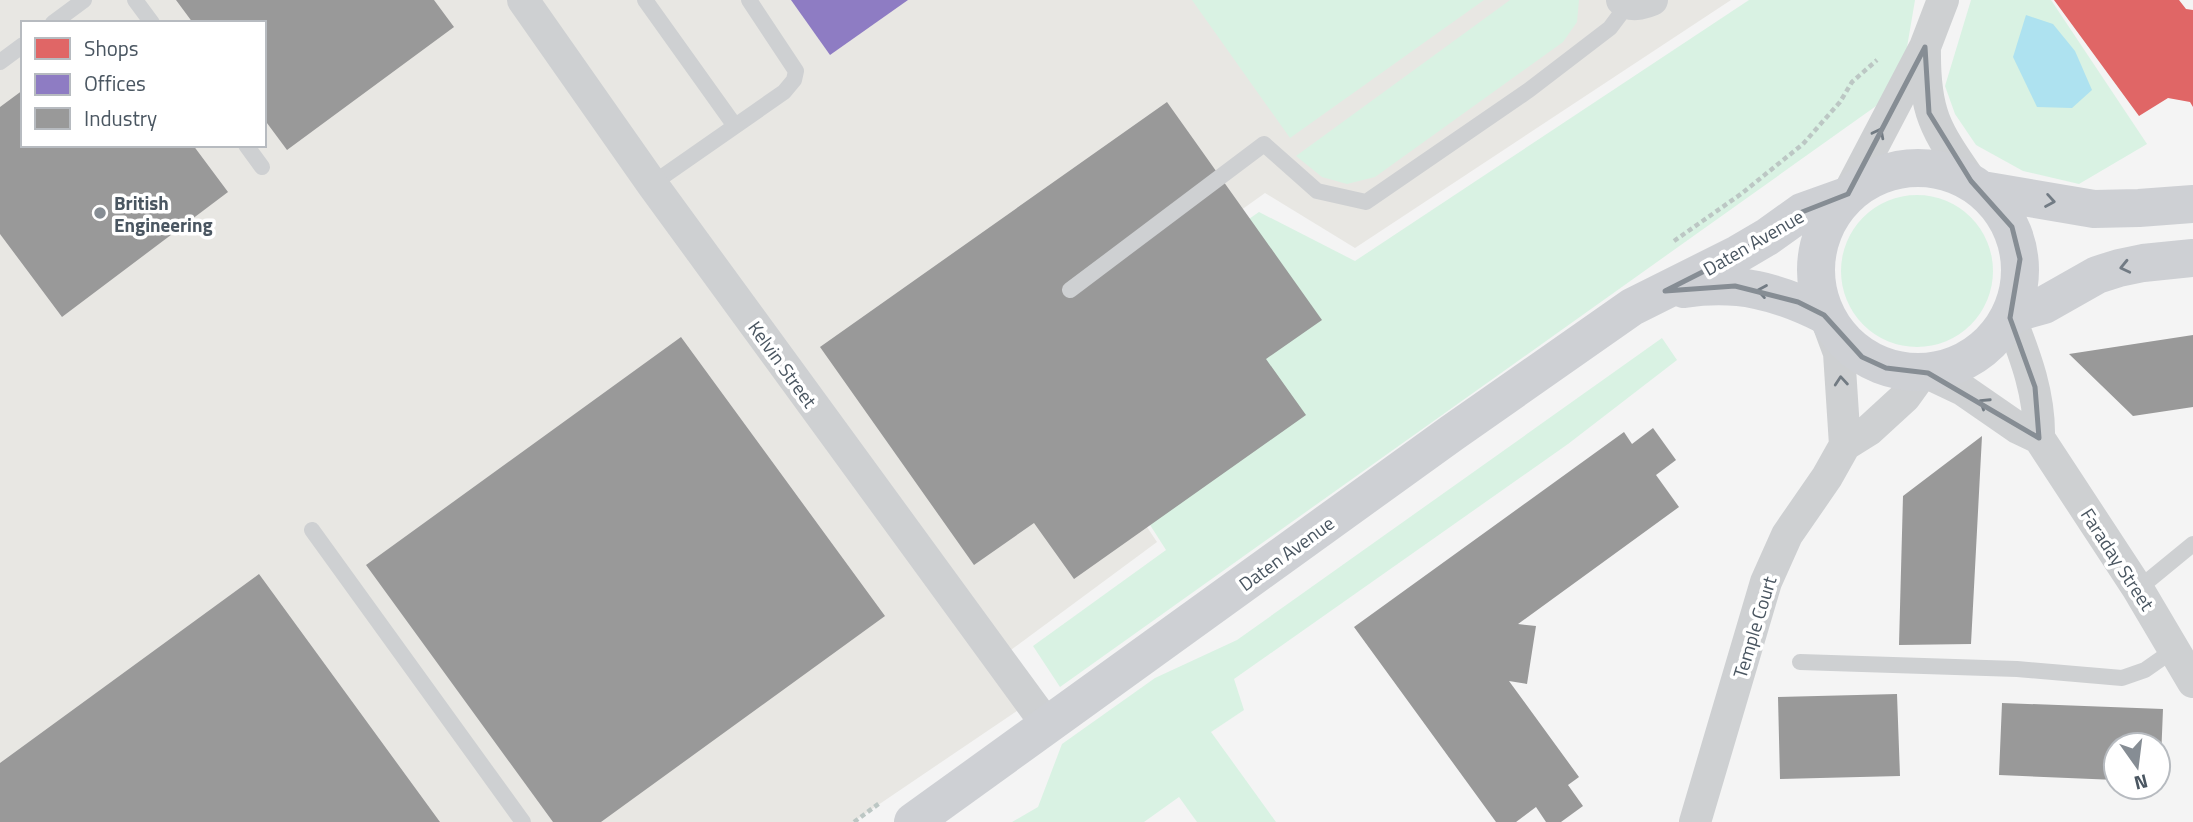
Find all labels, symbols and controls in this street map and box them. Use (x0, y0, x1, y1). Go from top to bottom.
legend (21, 21, 266, 147)
text: Shops (84, 32, 139, 64)
text: Offices (84, 67, 146, 99)
text: Industry (84, 102, 157, 134)
one-way arrow (1871, 128, 1884, 140)
place label: British Engineering (114, 188, 213, 239)
one-way arrow (2044, 193, 2056, 208)
street label: Daten Avenue (1697, 201, 1809, 283)
marker: British Engineering (92, 205, 108, 221)
one-way arrow (2119, 258, 2131, 273)
one-way arrow (1756, 284, 1768, 299)
street label: Kelvin Street (742, 315, 825, 414)
one-way arrow (1834, 375, 1849, 386)
one-way arrow (1978, 399, 1991, 412)
street label: Faraday Street (2074, 502, 2162, 616)
street label: Daten Avenue (1232, 508, 1340, 598)
street label: Temple Court (1725, 572, 1783, 682)
north arrow (2102, 731, 2172, 801)
text: N (2131, 767, 2151, 799)

